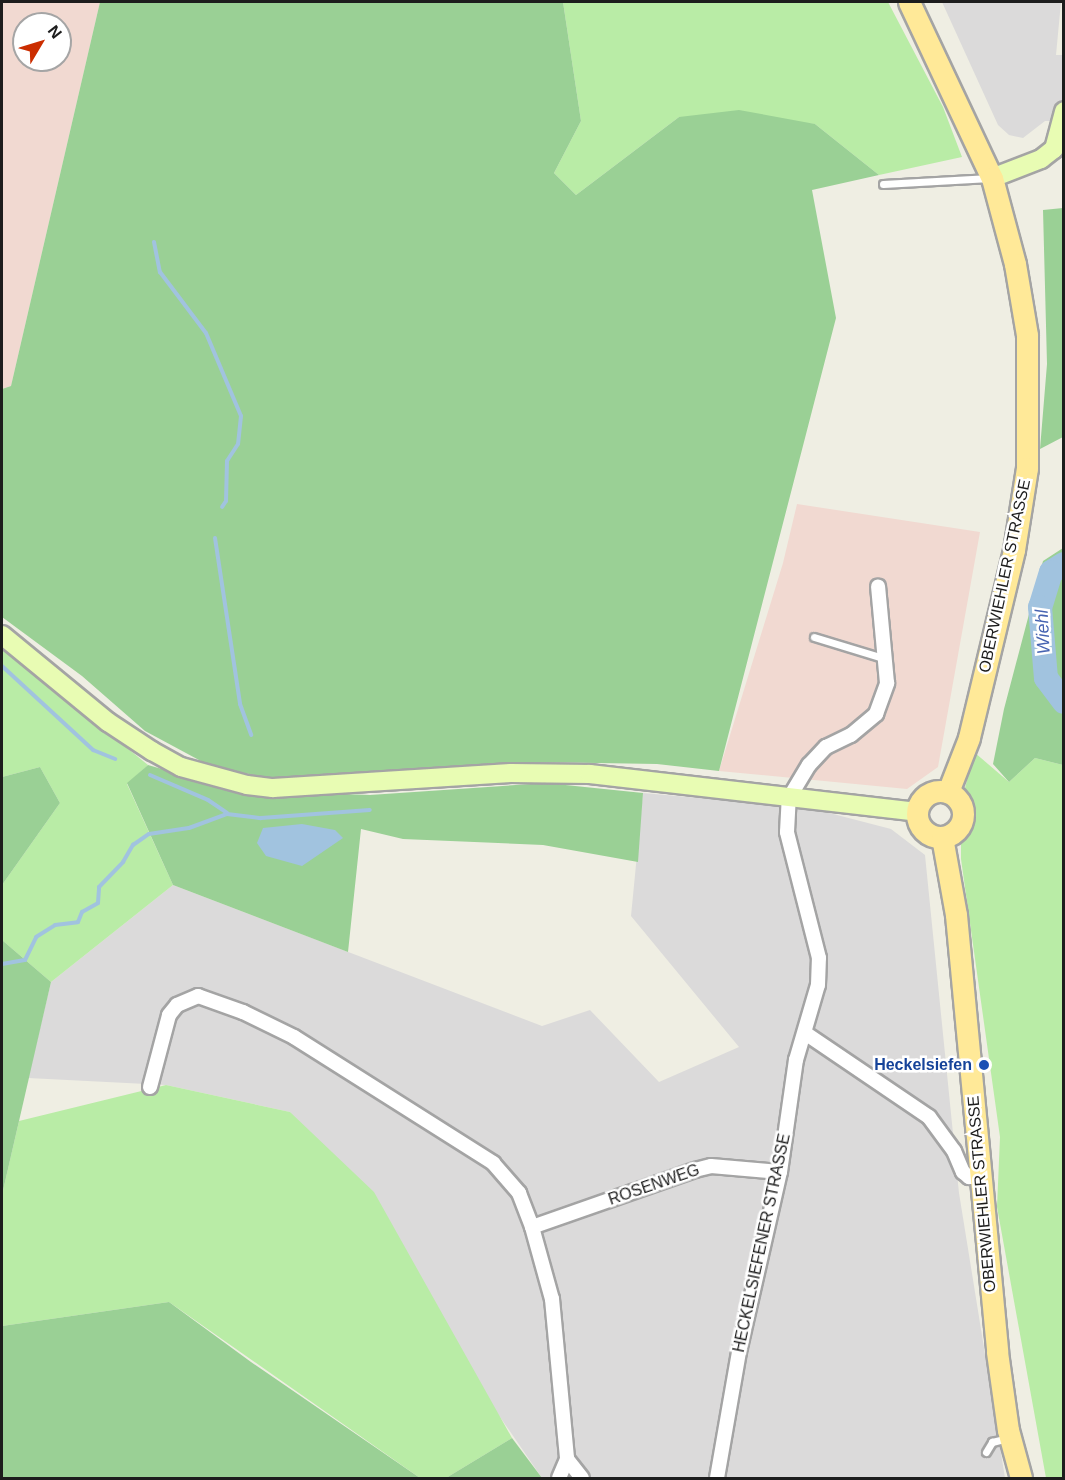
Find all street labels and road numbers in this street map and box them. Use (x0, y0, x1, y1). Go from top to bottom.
street label: OBERWIEHLER STRASSE (975, 478, 1035, 674)
street label: OBERWIEHLER STRASSE (964, 1095, 1000, 1293)
street label: HECKELSIEFENER STRASSE (729, 1132, 795, 1354)
street label: ROSENWEG (606, 1160, 702, 1210)

